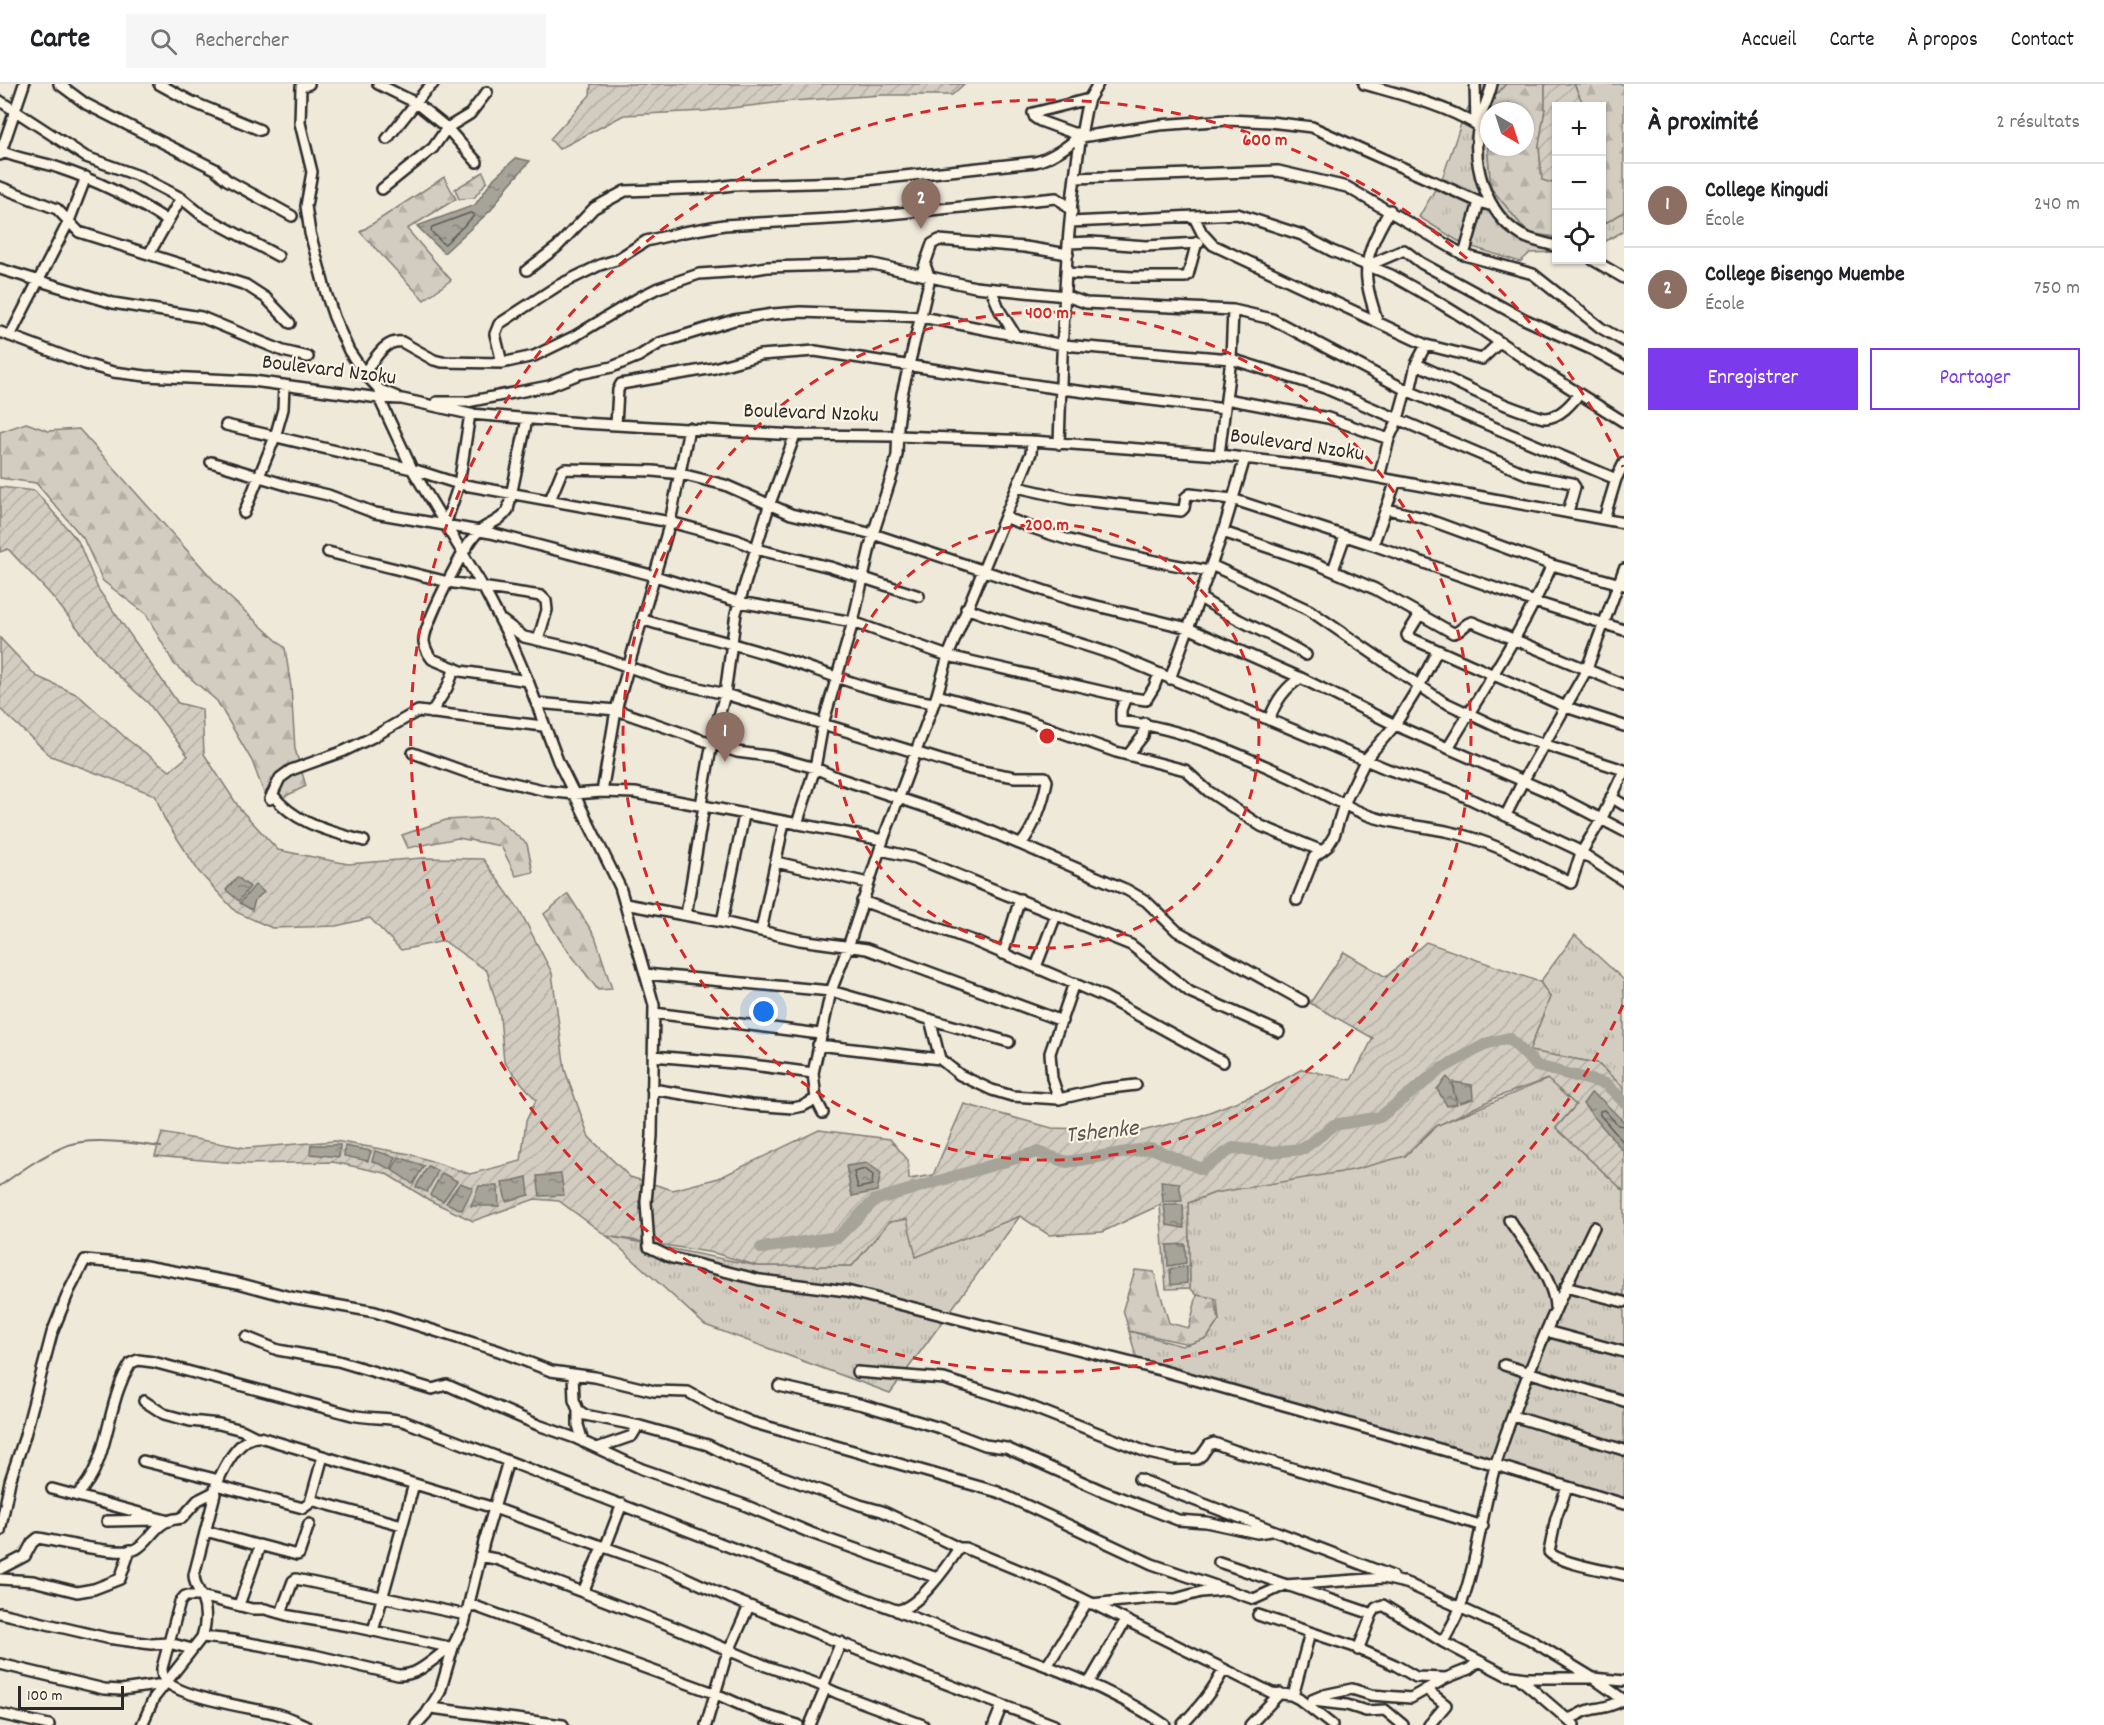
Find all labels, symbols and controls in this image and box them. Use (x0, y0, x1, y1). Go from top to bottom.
search box (126, 14, 546, 68)
text: Carte (30, 21, 90, 61)
icon: search (147, 25, 180, 58)
text: Rechercher (195, 26, 289, 57)
text: Accueil (1741, 26, 1796, 56)
text: Carte (1829, 26, 1874, 56)
text: À propos (1907, 26, 1978, 56)
text: Contact (2011, 26, 2074, 56)
north arrow (1480, 102, 1534, 156)
map controls (1552, 102, 1606, 264)
button: + (1552, 102, 1606, 156)
text: À proximité (1648, 105, 1758, 142)
text: 2 résultats (1996, 109, 2080, 137)
text: 600 m (1243, 129, 1287, 154)
button: − (1552, 156, 1606, 210)
text: College Kingudi (1705, 176, 1828, 207)
pin: 2 (902, 180, 940, 229)
text: 1 (1665, 191, 1670, 219)
text: 240 m (2034, 191, 2080, 219)
text: École (1705, 207, 1745, 235)
button: locate (1552, 210, 1606, 264)
text: College Bisengo Muembe (1705, 260, 1905, 291)
text: 2 (1663, 275, 1672, 303)
text: 750 m (2034, 275, 2080, 303)
text: École (1705, 291, 1745, 319)
text: 400 m (1025, 302, 1069, 327)
street label: Boulevard Nzoku (260, 347, 398, 395)
button: Enregistrer (1648, 348, 1858, 410)
button: Partager (1870, 348, 2080, 410)
street label: Boulevard Nzoku (743, 396, 879, 432)
street label: Boulevard Nzoku (1228, 421, 1366, 471)
text: 200 m (1025, 514, 1069, 539)
pin: 1 (706, 712, 744, 762)
centre of rings (1037, 726, 1057, 746)
your location (749, 997, 778, 1026)
water label: Tshenke (1064, 1112, 1141, 1154)
scale bar (18, 1683, 124, 1710)
text: 100 m (27, 1685, 63, 1708)

